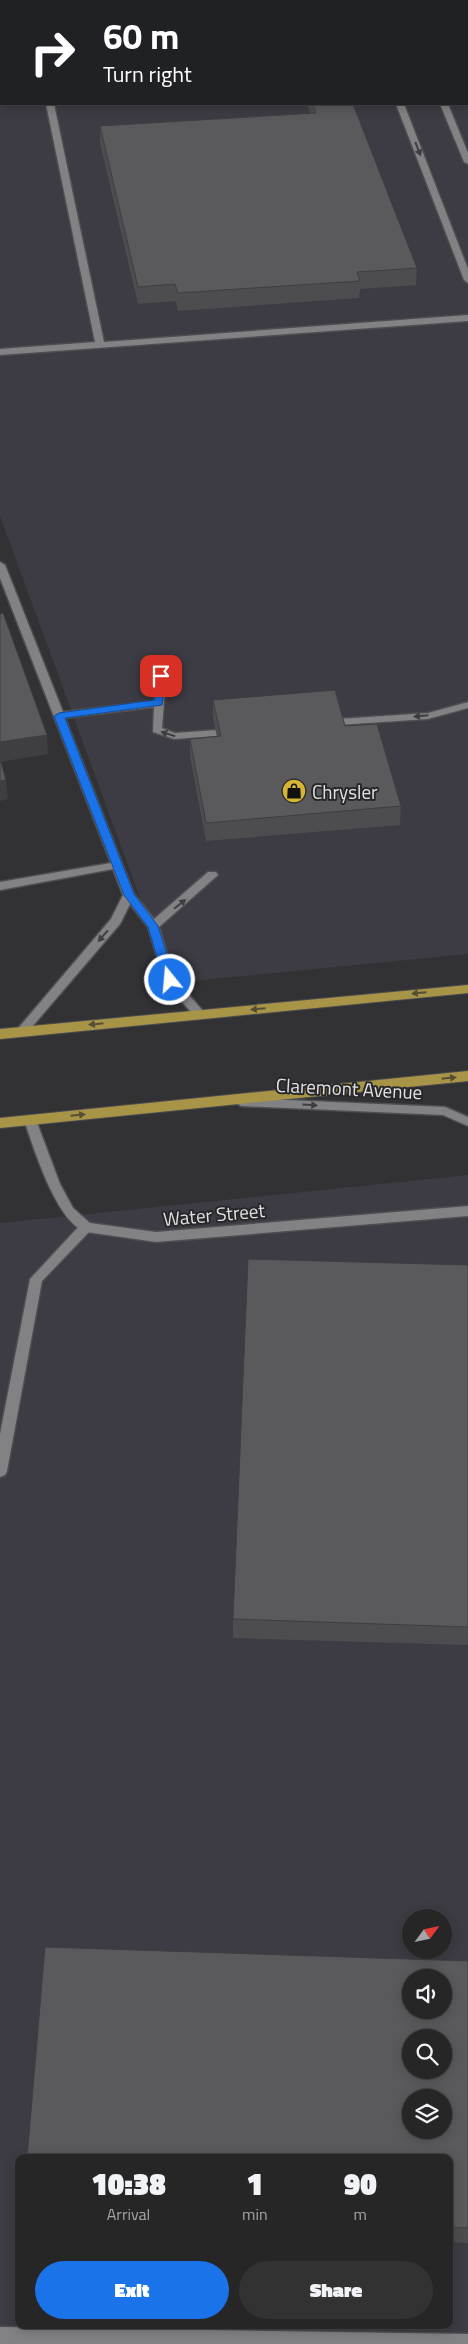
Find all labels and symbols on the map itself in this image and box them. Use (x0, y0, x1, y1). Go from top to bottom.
one-way arrow (414, 142, 422, 156)
pin (140, 655, 182, 697)
one-way arrow (412, 712, 428, 720)
one-way arrow (161, 729, 176, 737)
place label: Chrysler (312, 777, 378, 806)
shop icon: Chrysler (281, 778, 307, 804)
one-way arrow (173, 898, 185, 910)
one-way arrow (98, 929, 109, 942)
position arrow (143, 953, 195, 1005)
one-way arrow (411, 989, 427, 997)
one-way arrow (249, 1005, 265, 1013)
one-way arrow (88, 1021, 104, 1029)
street label: Claremont Avenue (275, 1070, 423, 1106)
one-way arrow (441, 1074, 457, 1082)
one-way arrow (302, 1101, 318, 1109)
one-way arrow (71, 1111, 87, 1119)
street label: Water Street (162, 1195, 266, 1233)
north arrow (402, 1909, 452, 1959)

